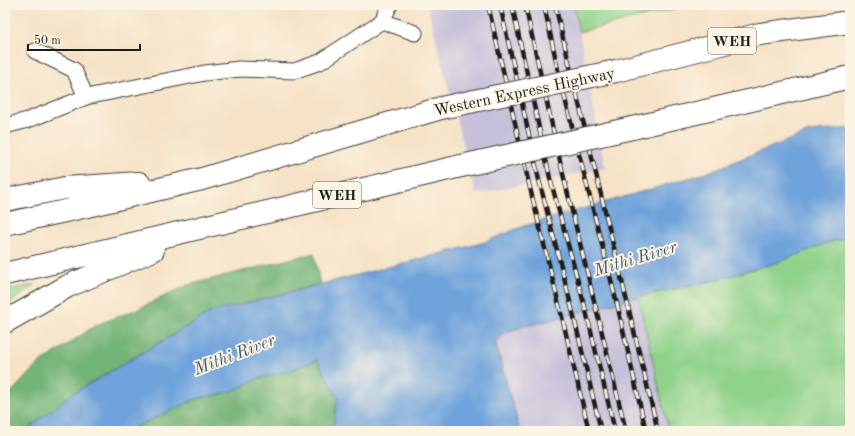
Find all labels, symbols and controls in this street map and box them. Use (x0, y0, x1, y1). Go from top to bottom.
scale bar (28, 26, 140, 52)
road number: WEH (708, 28, 756, 54)
text: 50 m (34, 34, 61, 47)
street label: Western Express Highway (432, 66, 617, 120)
road number: WEH (313, 182, 361, 208)
water label: Mithi River (591, 239, 680, 280)
water label: Mithi River (191, 332, 278, 379)

